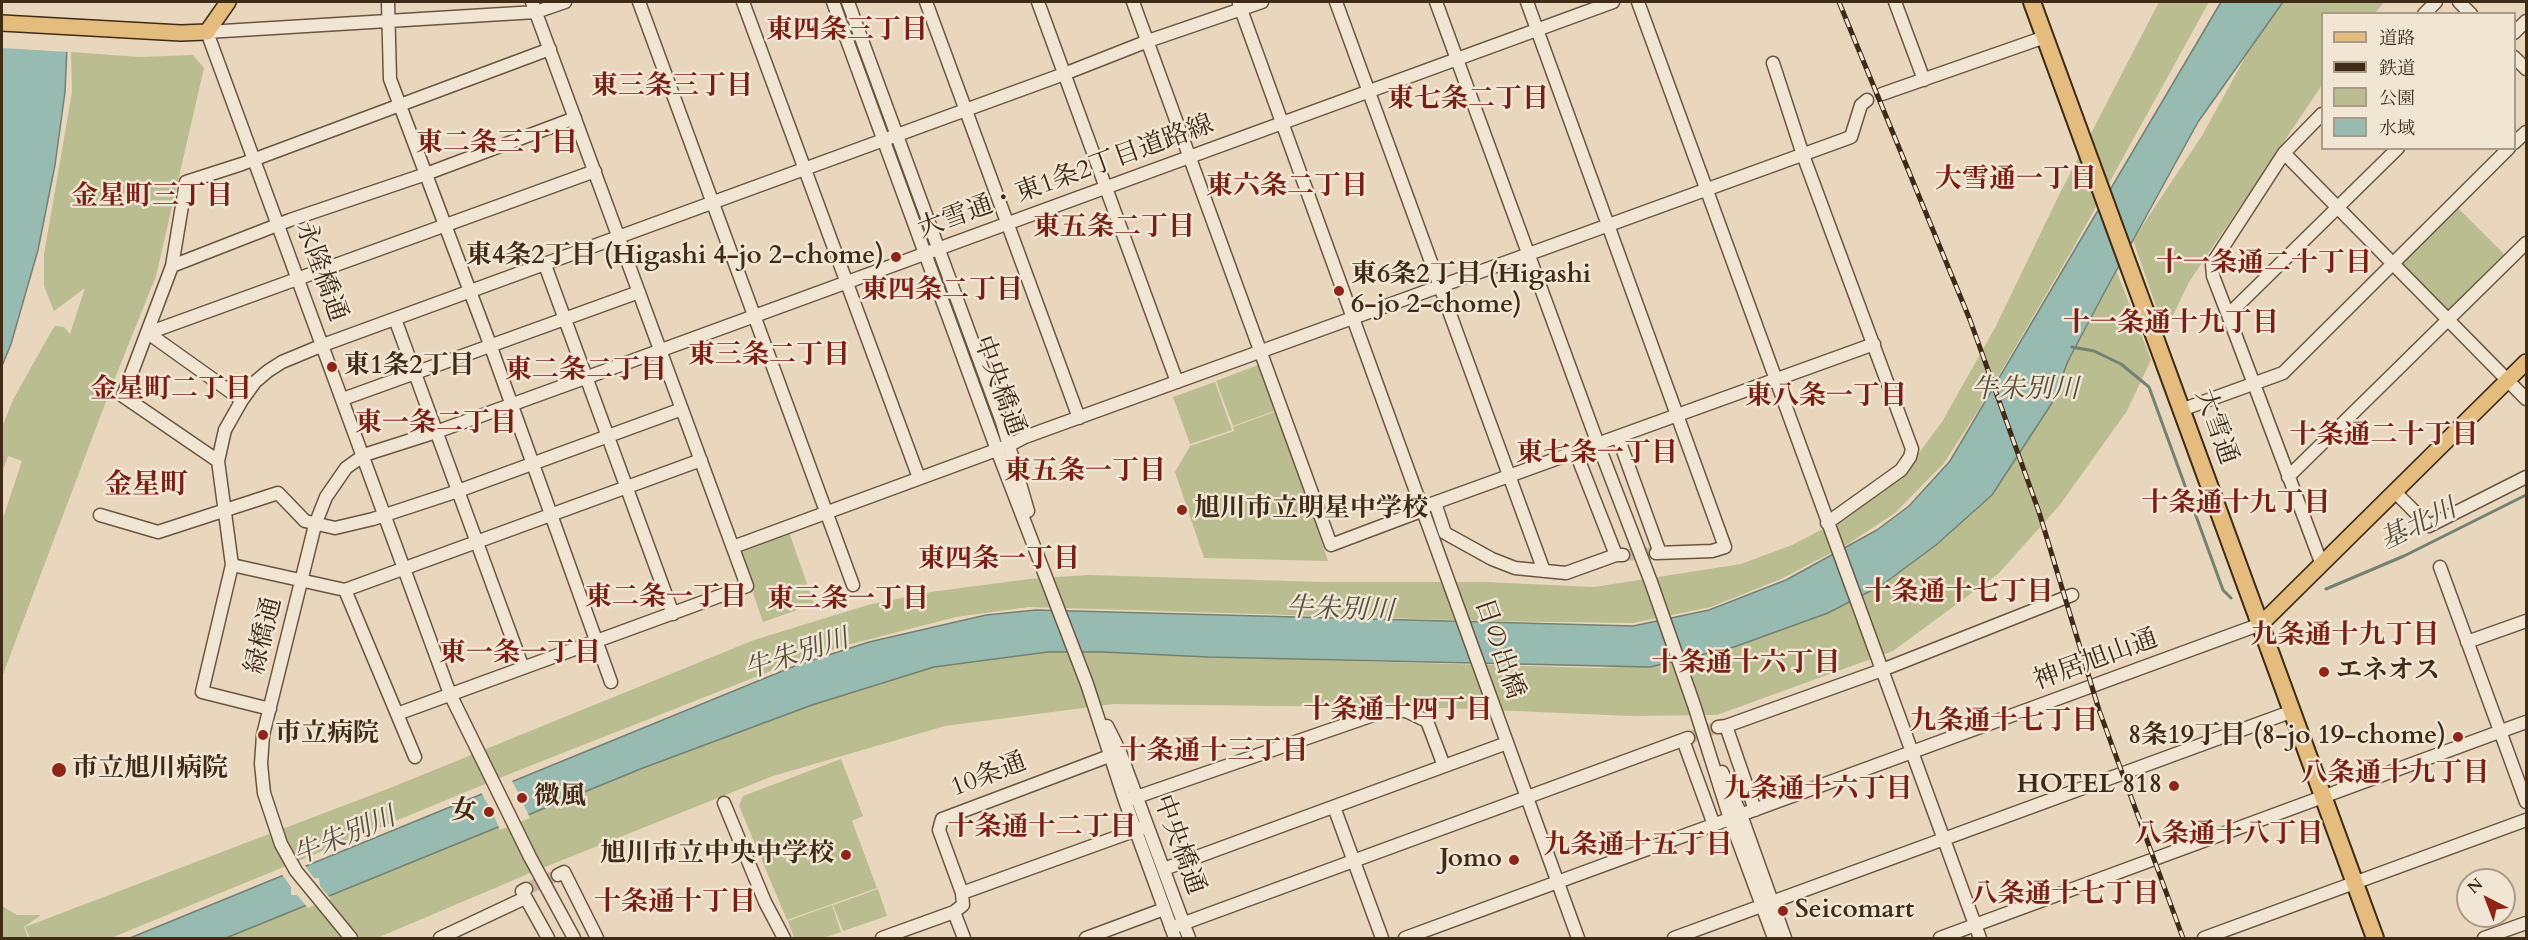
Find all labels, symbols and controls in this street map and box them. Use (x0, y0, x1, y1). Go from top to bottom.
legend (2321, 12, 2516, 150)
district label: 東四条三丁目 (766, 16, 928, 48)
text: 道路 (2379, 26, 2415, 51)
text: 鉄道 (2379, 56, 2415, 81)
district label: 東三条三丁目 (591, 72, 753, 104)
district label: 東七条二丁目 (1387, 85, 1549, 117)
text: 公園 (2379, 86, 2415, 111)
street label: 大雪通・東1条2丁目道路線 (914, 110, 1218, 246)
text: 水域 (2379, 116, 2415, 141)
district label: 東二条三丁目 (416, 129, 578, 161)
district label: 大雪通一丁目 (1935, 165, 2097, 197)
district label: 東六条二丁目 (1206, 172, 1368, 204)
district label: 金星町三丁目 (71, 182, 233, 214)
district label: 東五条二丁目 (1033, 213, 1195, 245)
street label: 永隆橋通 (288, 218, 352, 326)
place label: 東4条2丁目 (Higashi 4-jo 2-chome) (466, 241, 884, 273)
district label: 十一条通二十丁目 (2156, 249, 2372, 281)
marker: 東4条2丁目 (Higashi 4-jo 2-chome) (889, 250, 903, 264)
place label: 東6条2丁目 (Higashi 6-jo 2-chome) (1351, 260, 1591, 322)
district label: 東四条二丁目 (861, 276, 1023, 308)
marker: 東6条2丁目 (Higashi 6-jo 2-chome) (1332, 284, 1346, 298)
district label: 十一条通十九丁目 (2063, 309, 2279, 341)
street label: 中央橋通 (966, 332, 1030, 440)
district label: 東三条二丁目 (688, 341, 850, 373)
place label: 東1条2丁目 (344, 351, 475, 383)
district label: 東二条二丁目 (505, 356, 667, 388)
marker: 東1条2丁目 (325, 360, 339, 374)
district label: 金星町二丁目 (90, 375, 252, 407)
water label: 牛朱別川 (1971, 375, 2079, 407)
district label: 東八条一丁目 (1745, 382, 1907, 414)
street label: 大雪通 (2187, 385, 2243, 469)
district label: 東一条二丁目 (355, 409, 517, 441)
district label: 十条通二十丁目 (2290, 421, 2478, 453)
district label: 東七条一丁目 (1516, 439, 1678, 471)
district label: 東五条一丁目 (1004, 457, 1166, 489)
district label: 金星町 (104, 470, 188, 504)
district label: 十条通十九丁目 (2142, 489, 2330, 521)
place label: 旭川市立明星中学校 (1194, 494, 1428, 526)
water label: 基北川 (2375, 494, 2463, 558)
marker: 旭川市立明星中学校 (1175, 503, 1189, 517)
district label: 東四条一丁目 (918, 545, 1080, 577)
district label: 十条通十七丁目 (1865, 578, 2053, 610)
district label: 東二条一丁目 (585, 583, 747, 615)
district label: 東三条一丁目 (767, 585, 929, 617)
water label: 牛朱別川 (1285, 593, 1395, 629)
street label: 緑橋通 (240, 594, 290, 678)
street label: 日の出橋 (1466, 595, 1530, 703)
district label: 九条通十九丁目 (2251, 621, 2439, 653)
water label: 牛朱別川 (741, 624, 853, 688)
street label: 神居旭山通 (2030, 624, 2162, 698)
district label: 東一条一丁目 (439, 639, 601, 671)
district label: 十条通十六丁目 (1652, 649, 1840, 681)
place label: エネオス (2336, 656, 2440, 688)
marker: エネオス (2317, 665, 2331, 679)
district label: 十条通十四丁目 (1304, 696, 1492, 728)
district label: 九条通十七丁目 (1910, 707, 2098, 739)
place label: 市立病院 (275, 719, 379, 751)
place label: 8条19丁目 (8-jo 19-chome) (2128, 721, 2446, 753)
marker: 市立病院 (256, 728, 270, 742)
marker: 8条19丁目 (8-jo 19-chome) (2451, 730, 2465, 744)
district label: 十条通十三丁目 (1120, 737, 1308, 769)
street label: 10条通 (947, 747, 1031, 805)
place label: 市立旭川病院 (72, 754, 228, 786)
district label: 八条通十九丁目 (2301, 759, 2489, 791)
marker: 市立旭川病院 (50, 761, 68, 779)
place label: HOTEL 818 (2017, 770, 2162, 802)
district label: 九条通十六丁目 (1724, 775, 1912, 807)
marker: HOTEL 818 (2167, 779, 2181, 793)
place label: 微風 (534, 782, 586, 814)
marker: 微風 (515, 791, 529, 805)
street label: 中央橋通 (1146, 791, 1210, 899)
place label: 女 (451, 796, 477, 828)
water label: 牛朱別川 (289, 802, 401, 874)
marker: 女 (482, 805, 496, 819)
district label: 十条通十二丁目 (948, 813, 1136, 845)
district label: 八条通十八丁目 (2135, 820, 2323, 852)
district label: 九条通十五丁目 (1544, 831, 1732, 863)
place label: 旭川市立中央中学校 (600, 839, 834, 871)
place label: Jomo (1440, 844, 1502, 876)
marker: 旭川市立中央中学校 (839, 848, 853, 862)
marker: Jomo (1507, 853, 1521, 867)
north arrow (2456, 868, 2516, 928)
text: N (2463, 873, 2488, 899)
district label: 八条通十七丁目 (1971, 880, 2159, 912)
district label: 十条通十丁目 (594, 888, 756, 920)
place label: Seicomart (1795, 895, 1914, 927)
marker: Seicomart (1776, 904, 1790, 918)

